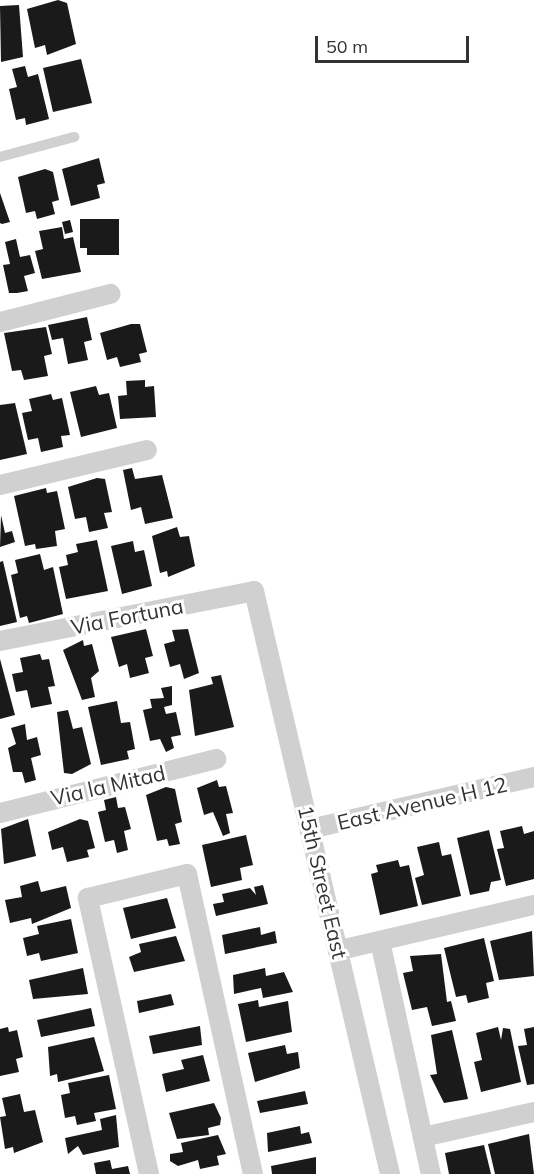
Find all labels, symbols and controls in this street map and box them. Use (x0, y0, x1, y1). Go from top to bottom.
scale bar (318, 24, 472, 62)
text: 50 m (326, 35, 368, 58)
street label: Via Fortuna (69, 593, 185, 639)
street label: Via la Mitad (48, 760, 168, 810)
street label: East Avenue H 12 (335, 771, 509, 835)
street label: 15th Street East (293, 803, 353, 961)

